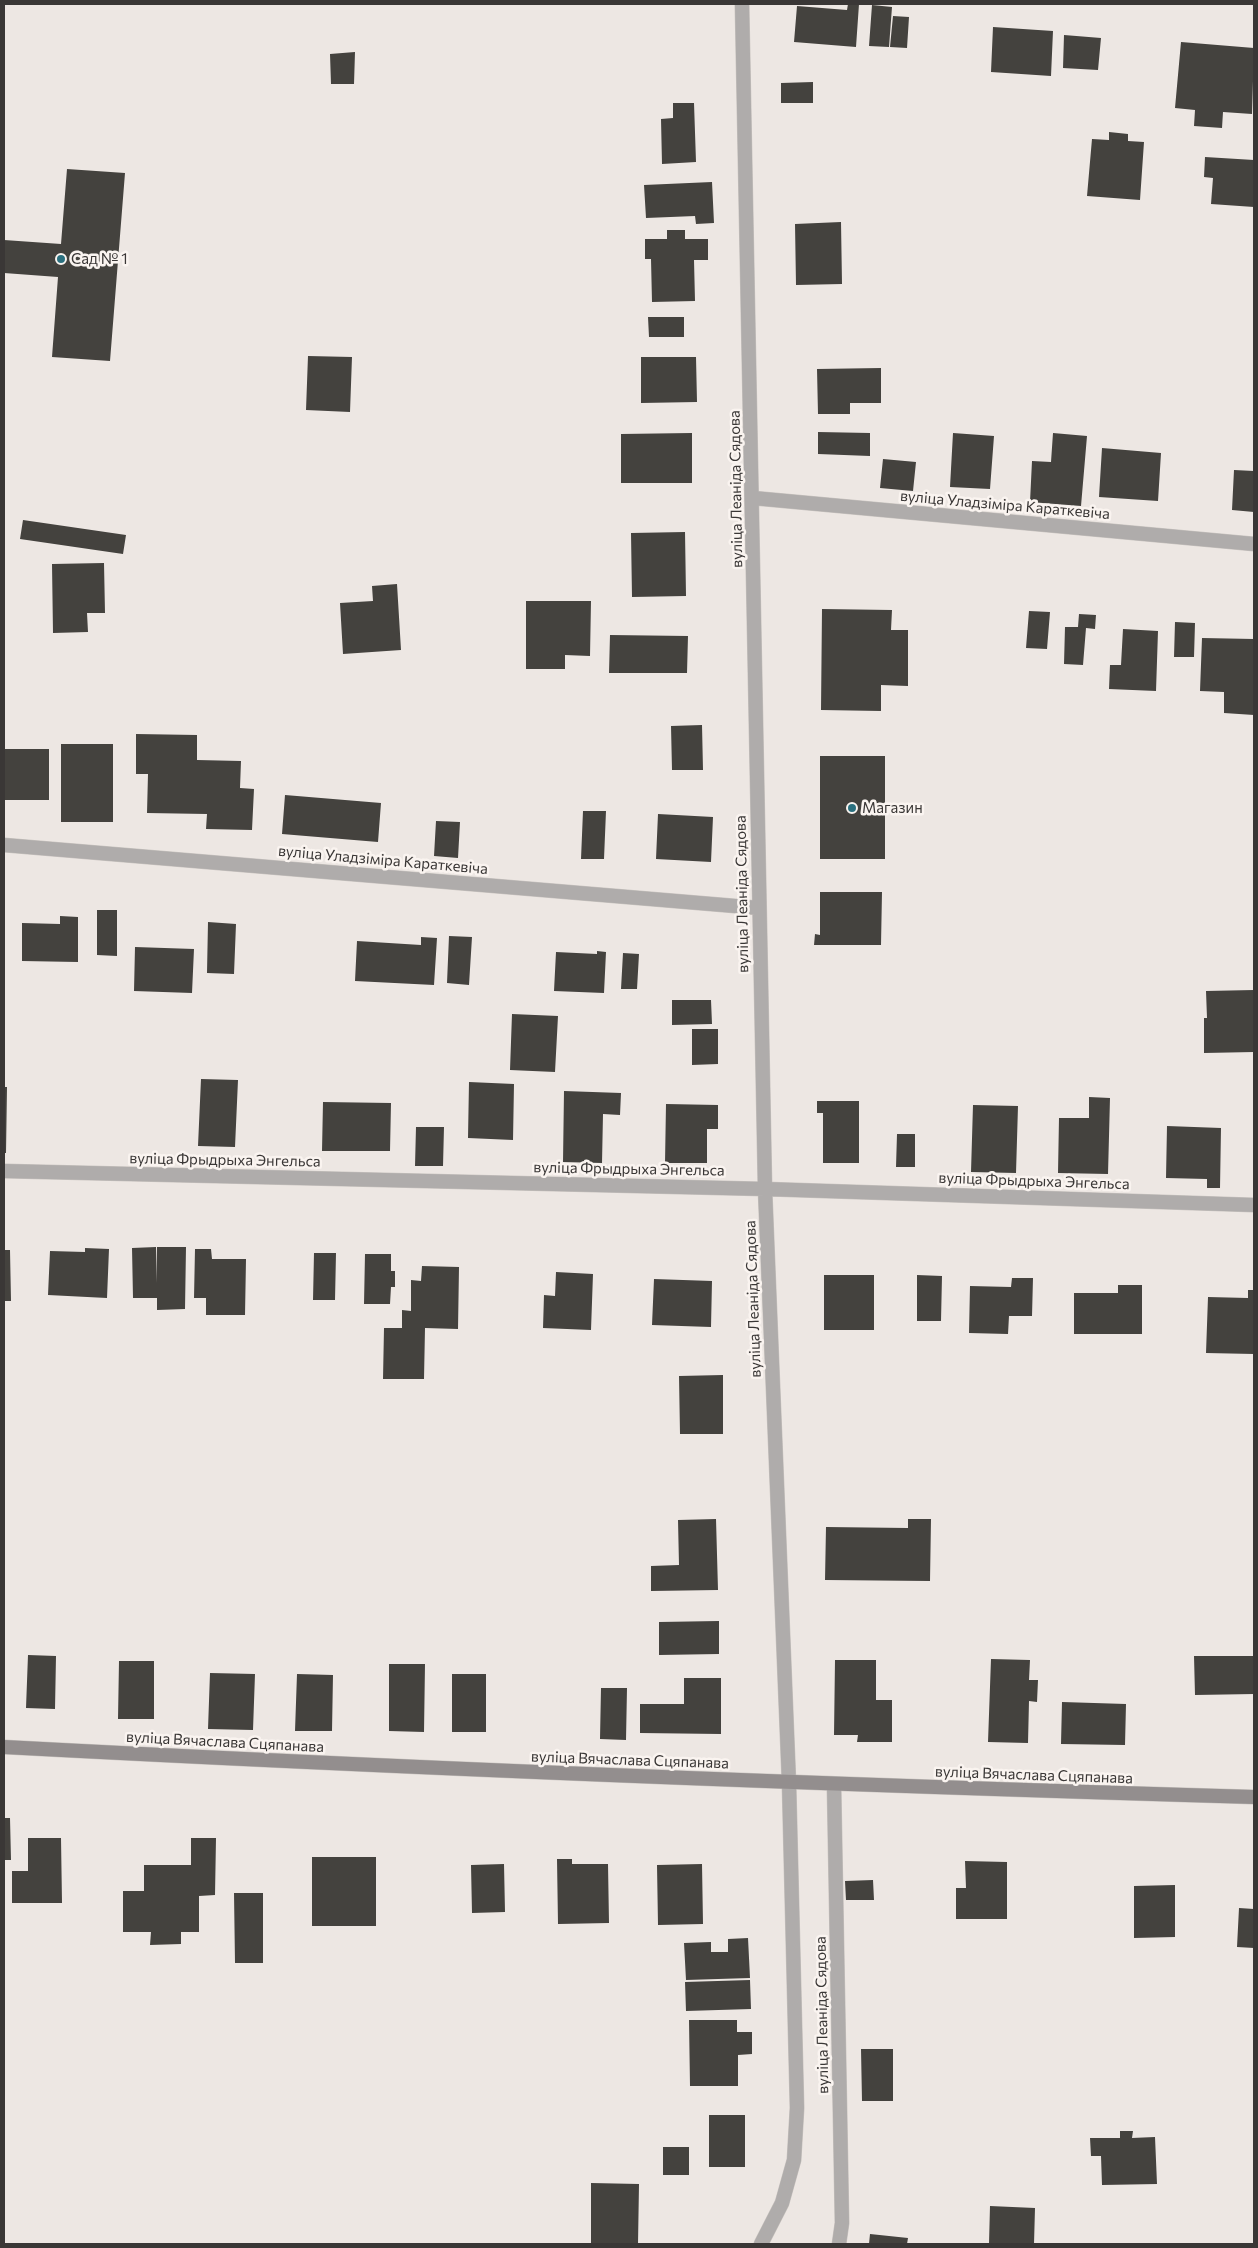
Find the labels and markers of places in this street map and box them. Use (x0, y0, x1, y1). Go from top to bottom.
place label: Сад № 1 (71, 250, 128, 268)
marker: Сад № 1 (55, 253, 67, 265)
place label: Магазин (862, 799, 923, 817)
marker: Магазин (846, 802, 858, 814)

